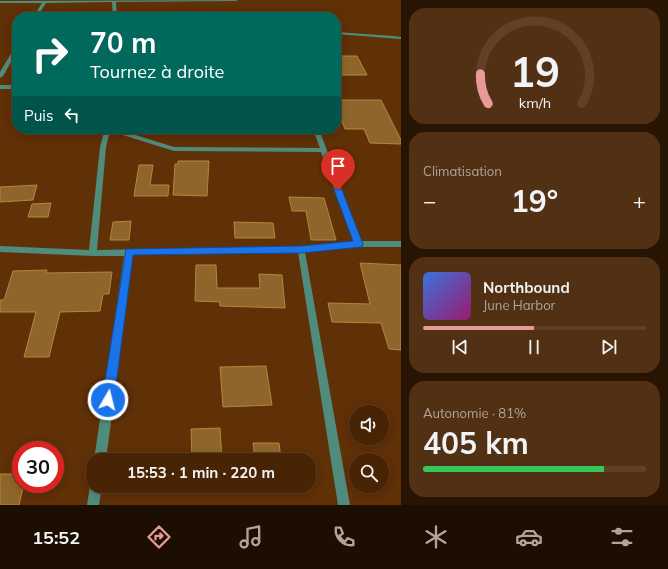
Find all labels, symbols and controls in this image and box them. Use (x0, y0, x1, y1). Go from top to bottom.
text: 70 m (90, 25, 156, 60)
icon: right (24, 28, 76, 80)
text: 19 (510, 45, 559, 97)
text: Tournez à droite (90, 60, 224, 83)
text: km/h (518, 94, 551, 112)
icon: left (61, 104, 83, 126)
text: Puis (24, 106, 53, 125)
pin (321, 149, 355, 190)
icon: arrive (327, 155, 349, 177)
text: Climatisation (423, 163, 502, 179)
text: 19° (511, 182, 558, 220)
text: − (423, 187, 436, 215)
text: + (633, 187, 646, 215)
text: Northbound (483, 278, 570, 297)
text: June Harbor (483, 297, 555, 313)
icon: previous (449, 336, 471, 358)
icon: pause (523, 336, 545, 358)
icon: next (598, 336, 620, 358)
position arrow (87, 379, 129, 421)
map controls (349, 405, 389, 493)
button: sound (349, 405, 389, 445)
text: Autonomie · 81% (423, 405, 526, 421)
text: 405 km (423, 424, 529, 462)
speed limit sign: 30 (12, 441, 64, 493)
button: search (349, 453, 389, 493)
text: 15:53 · 1 min · 220 m (127, 463, 275, 482)
icon: directions (145, 523, 173, 551)
icon: music (237, 523, 265, 551)
icon: phone (330, 523, 358, 551)
icon: climate (422, 523, 450, 551)
icon: car (515, 523, 543, 551)
icon: filters (608, 523, 636, 551)
text: 15:52 (32, 526, 80, 549)

